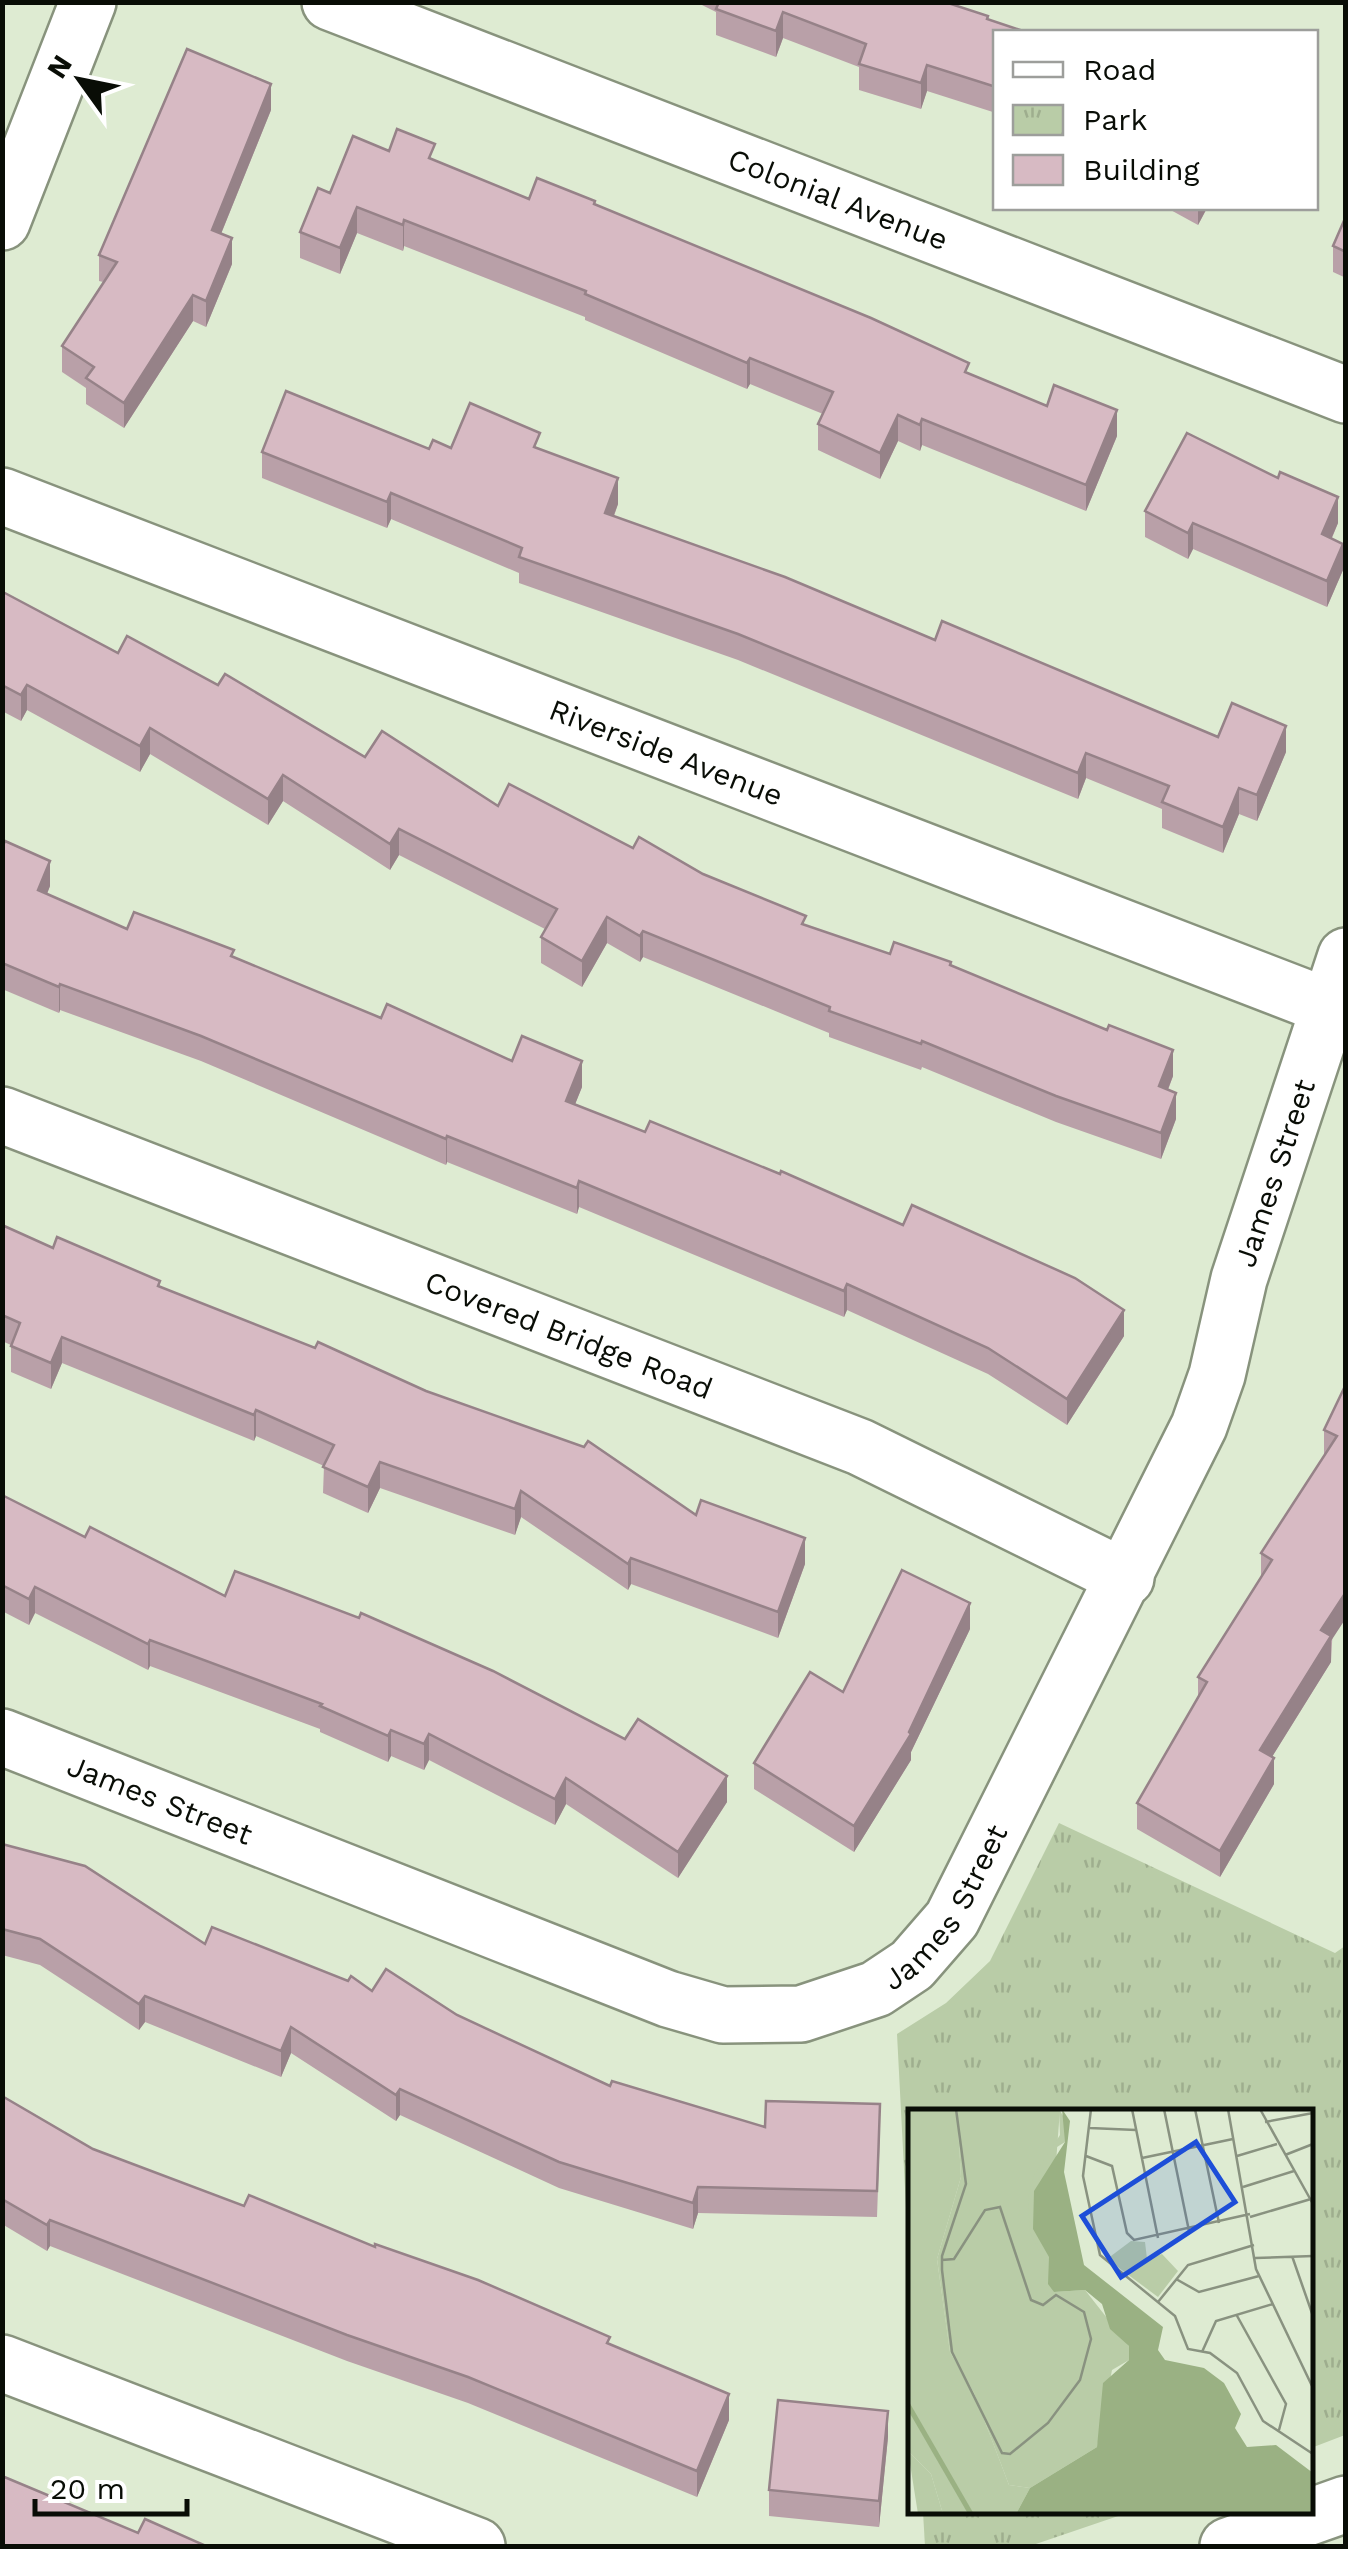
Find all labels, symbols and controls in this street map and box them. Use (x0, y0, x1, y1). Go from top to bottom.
north arrow (30, 30, 130, 130)
legend (993, 30, 1318, 210)
text: N (40, 49, 79, 84)
text: Road (1083, 52, 1156, 87)
text: Park (1083, 102, 1148, 137)
street label: Colonial Avenue (723, 140, 953, 257)
text: Building (1083, 152, 1200, 187)
street label: Riverside Avenue (545, 691, 788, 813)
street label: James Street (1227, 1074, 1322, 1271)
street label: Covered Bridge Road (420, 1263, 718, 1406)
street label: James Street (63, 1747, 258, 1852)
street label: James Street (876, 1818, 1014, 1997)
inset map (908, 2109, 1313, 2514)
scale bar (35, 2454, 188, 2516)
text: 20 m (50, 2471, 125, 2506)

